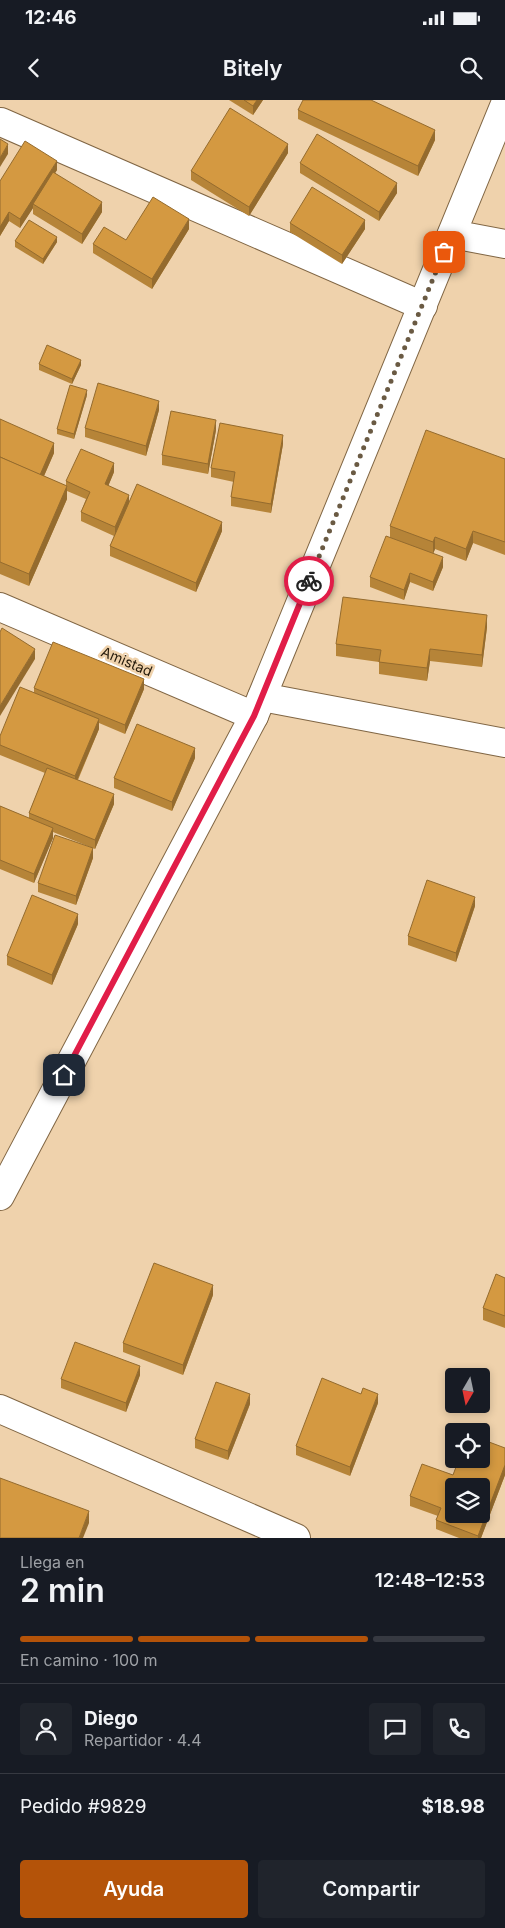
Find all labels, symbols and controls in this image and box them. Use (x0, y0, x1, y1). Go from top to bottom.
text: 12:46 (25, 6, 77, 29)
icon: back (20, 54, 48, 82)
icon: search (457, 54, 485, 82)
text: Bitely (223, 55, 282, 81)
pin (423, 231, 465, 273)
icon: bag (430, 238, 458, 266)
courier (284, 556, 334, 606)
icon: bike (295, 567, 323, 595)
street label: Amistad (99, 643, 155, 679)
pin (43, 1054, 85, 1096)
icon: home (50, 1061, 78, 1089)
north arrow (445, 1368, 490, 1412)
map controls (445, 1368, 490, 1523)
button: locate (445, 1423, 490, 1468)
button: layers (445, 1478, 490, 1523)
text: Llega en (20, 1552, 84, 1572)
text: 12:48–12:53 (375, 1569, 485, 1592)
text: 2 min (20, 1571, 105, 1610)
text: En camino · 100 m (20, 1650, 158, 1670)
button: person (20, 1703, 72, 1755)
button: chat (369, 1703, 421, 1755)
button: phone (433, 1703, 485, 1755)
text: Diego (84, 1707, 138, 1730)
text: Repartidor · 4.4 (84, 1730, 201, 1750)
text: Pedido #9829 (20, 1795, 147, 1818)
text: $18.98 (422, 1795, 485, 1818)
button: Ayuda (20, 1860, 248, 1918)
button: Compartir (258, 1860, 485, 1918)

